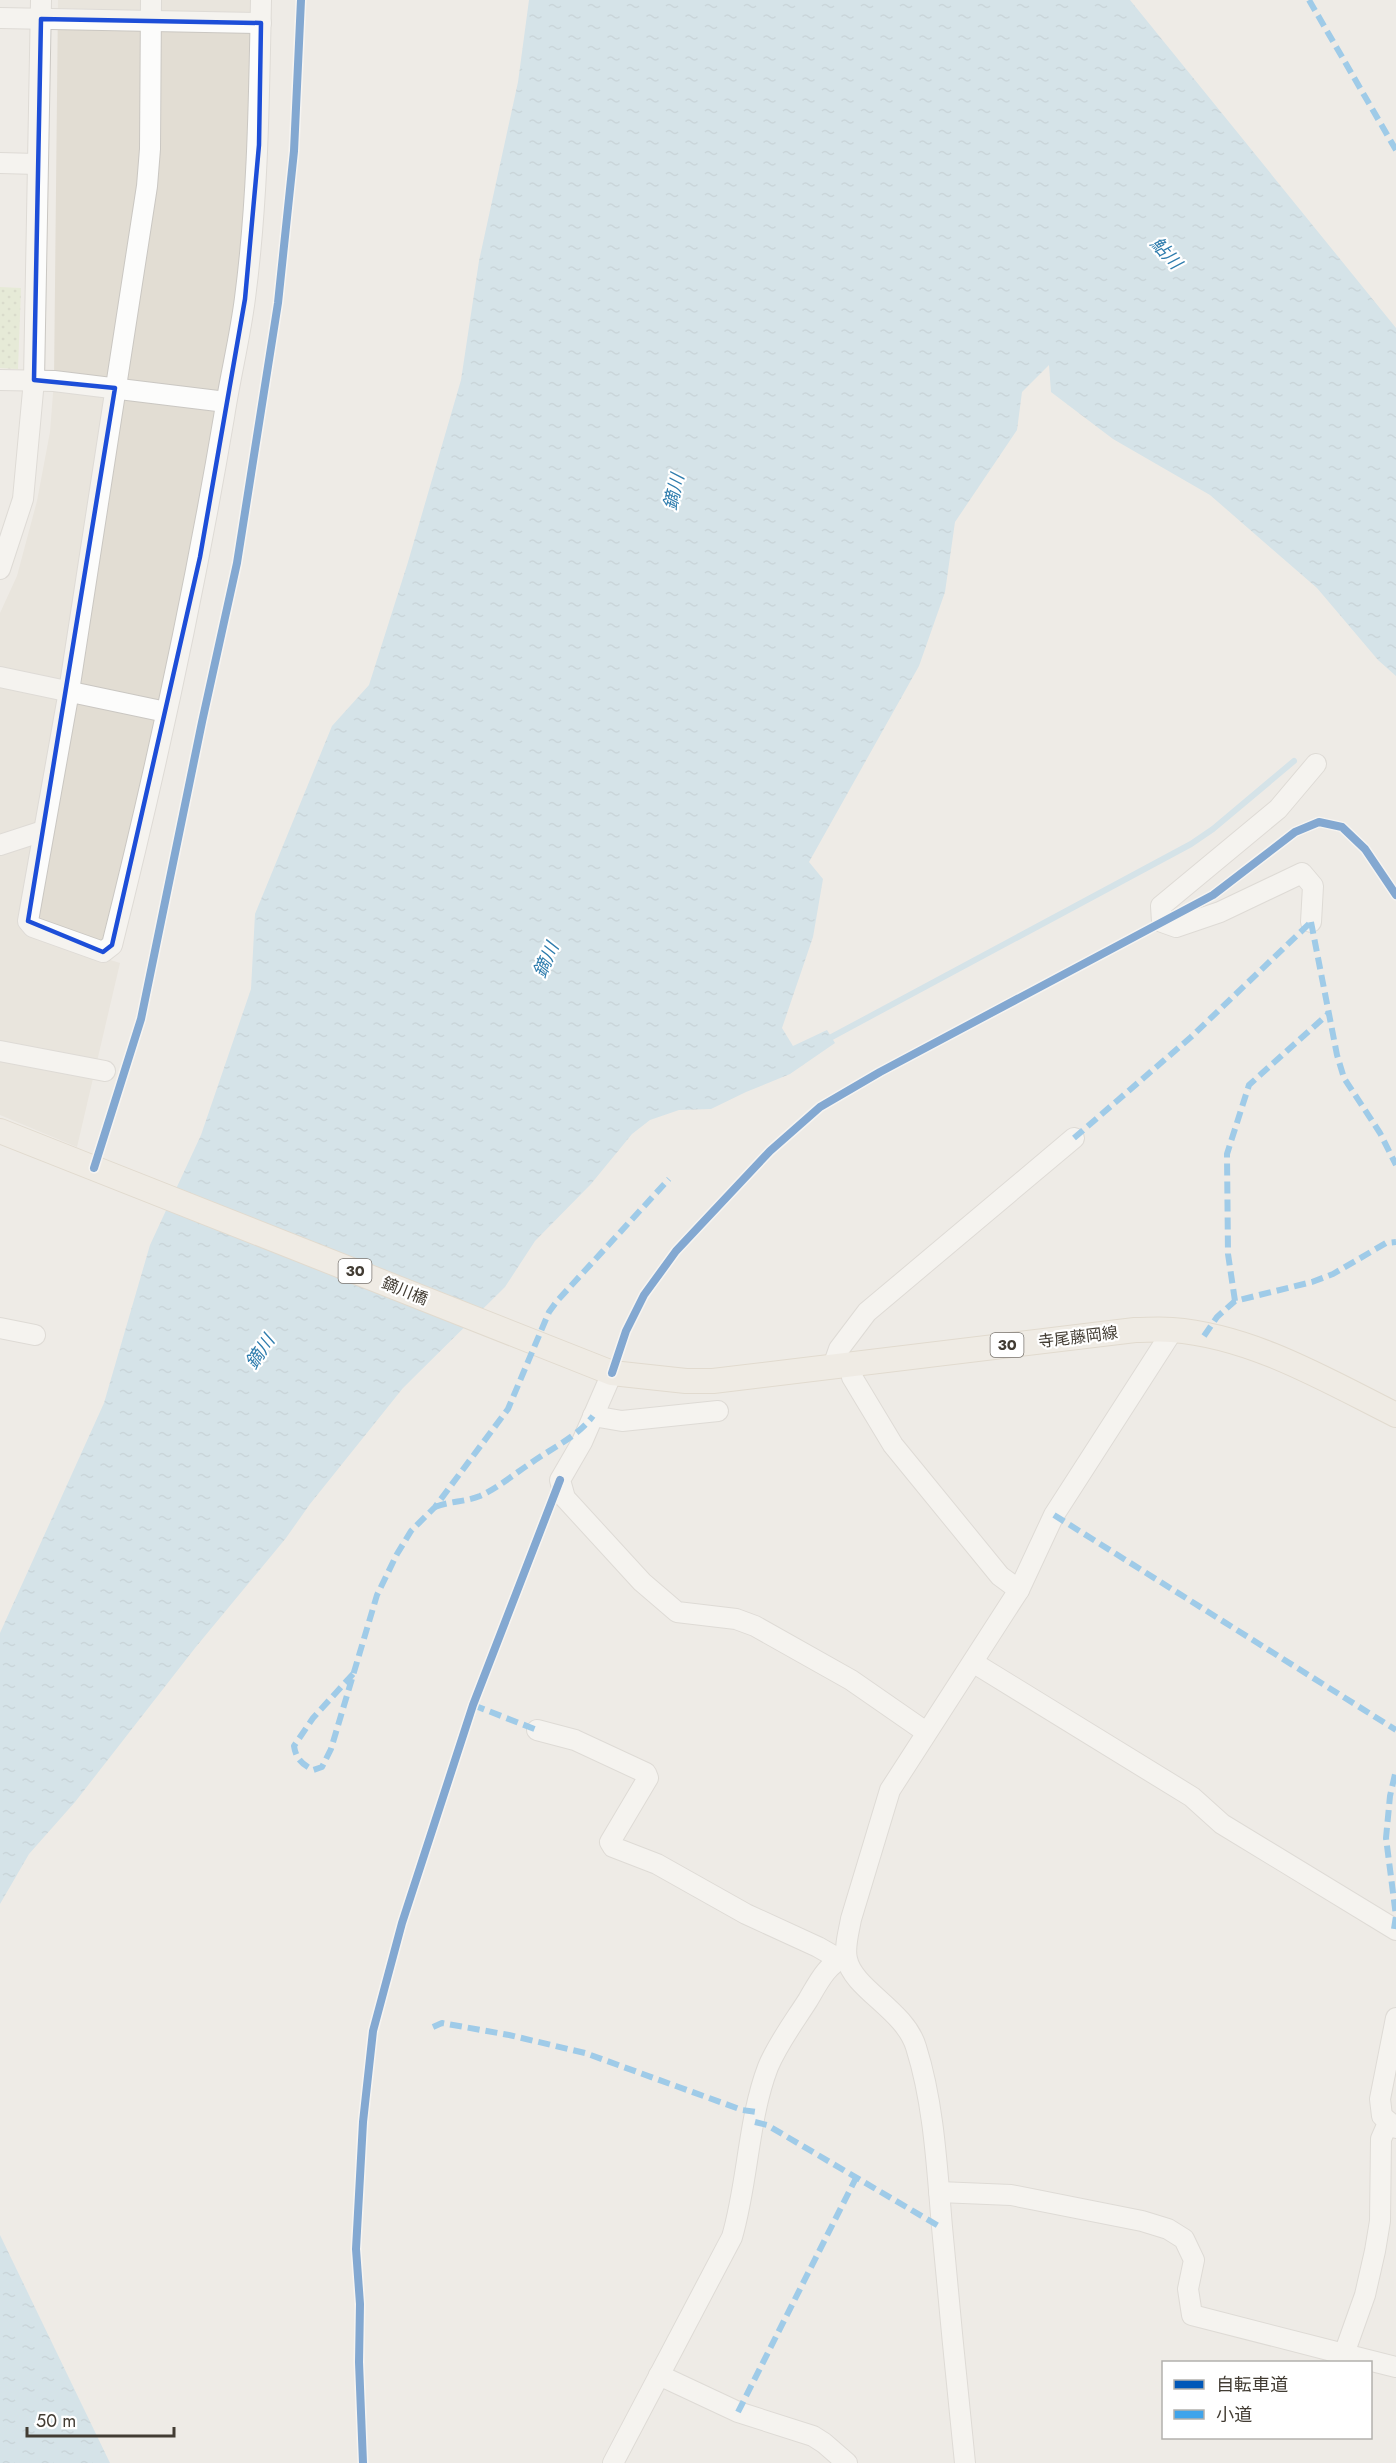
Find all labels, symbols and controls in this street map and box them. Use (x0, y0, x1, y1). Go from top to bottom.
water label: 鮎川 (1144, 231, 1189, 277)
water label: 鏑川 (657, 470, 691, 512)
water label: 鏑川 (527, 936, 566, 982)
road number: 30 (338, 1259, 372, 1283)
street label: 鏑川橋 (378, 1271, 432, 1311)
street label: 寺尾藤岡線 (1037, 1321, 1119, 1353)
water label: 鏑川 (239, 1328, 282, 1374)
road number: 30 (990, 1333, 1024, 1357)
legend (1162, 2361, 1372, 2439)
text: 自転車道 (1216, 2372, 1288, 2398)
scale bar (27, 2400, 174, 2438)
text: 小道 (1216, 2402, 1252, 2428)
text: 50 m (36, 2408, 76, 2434)

